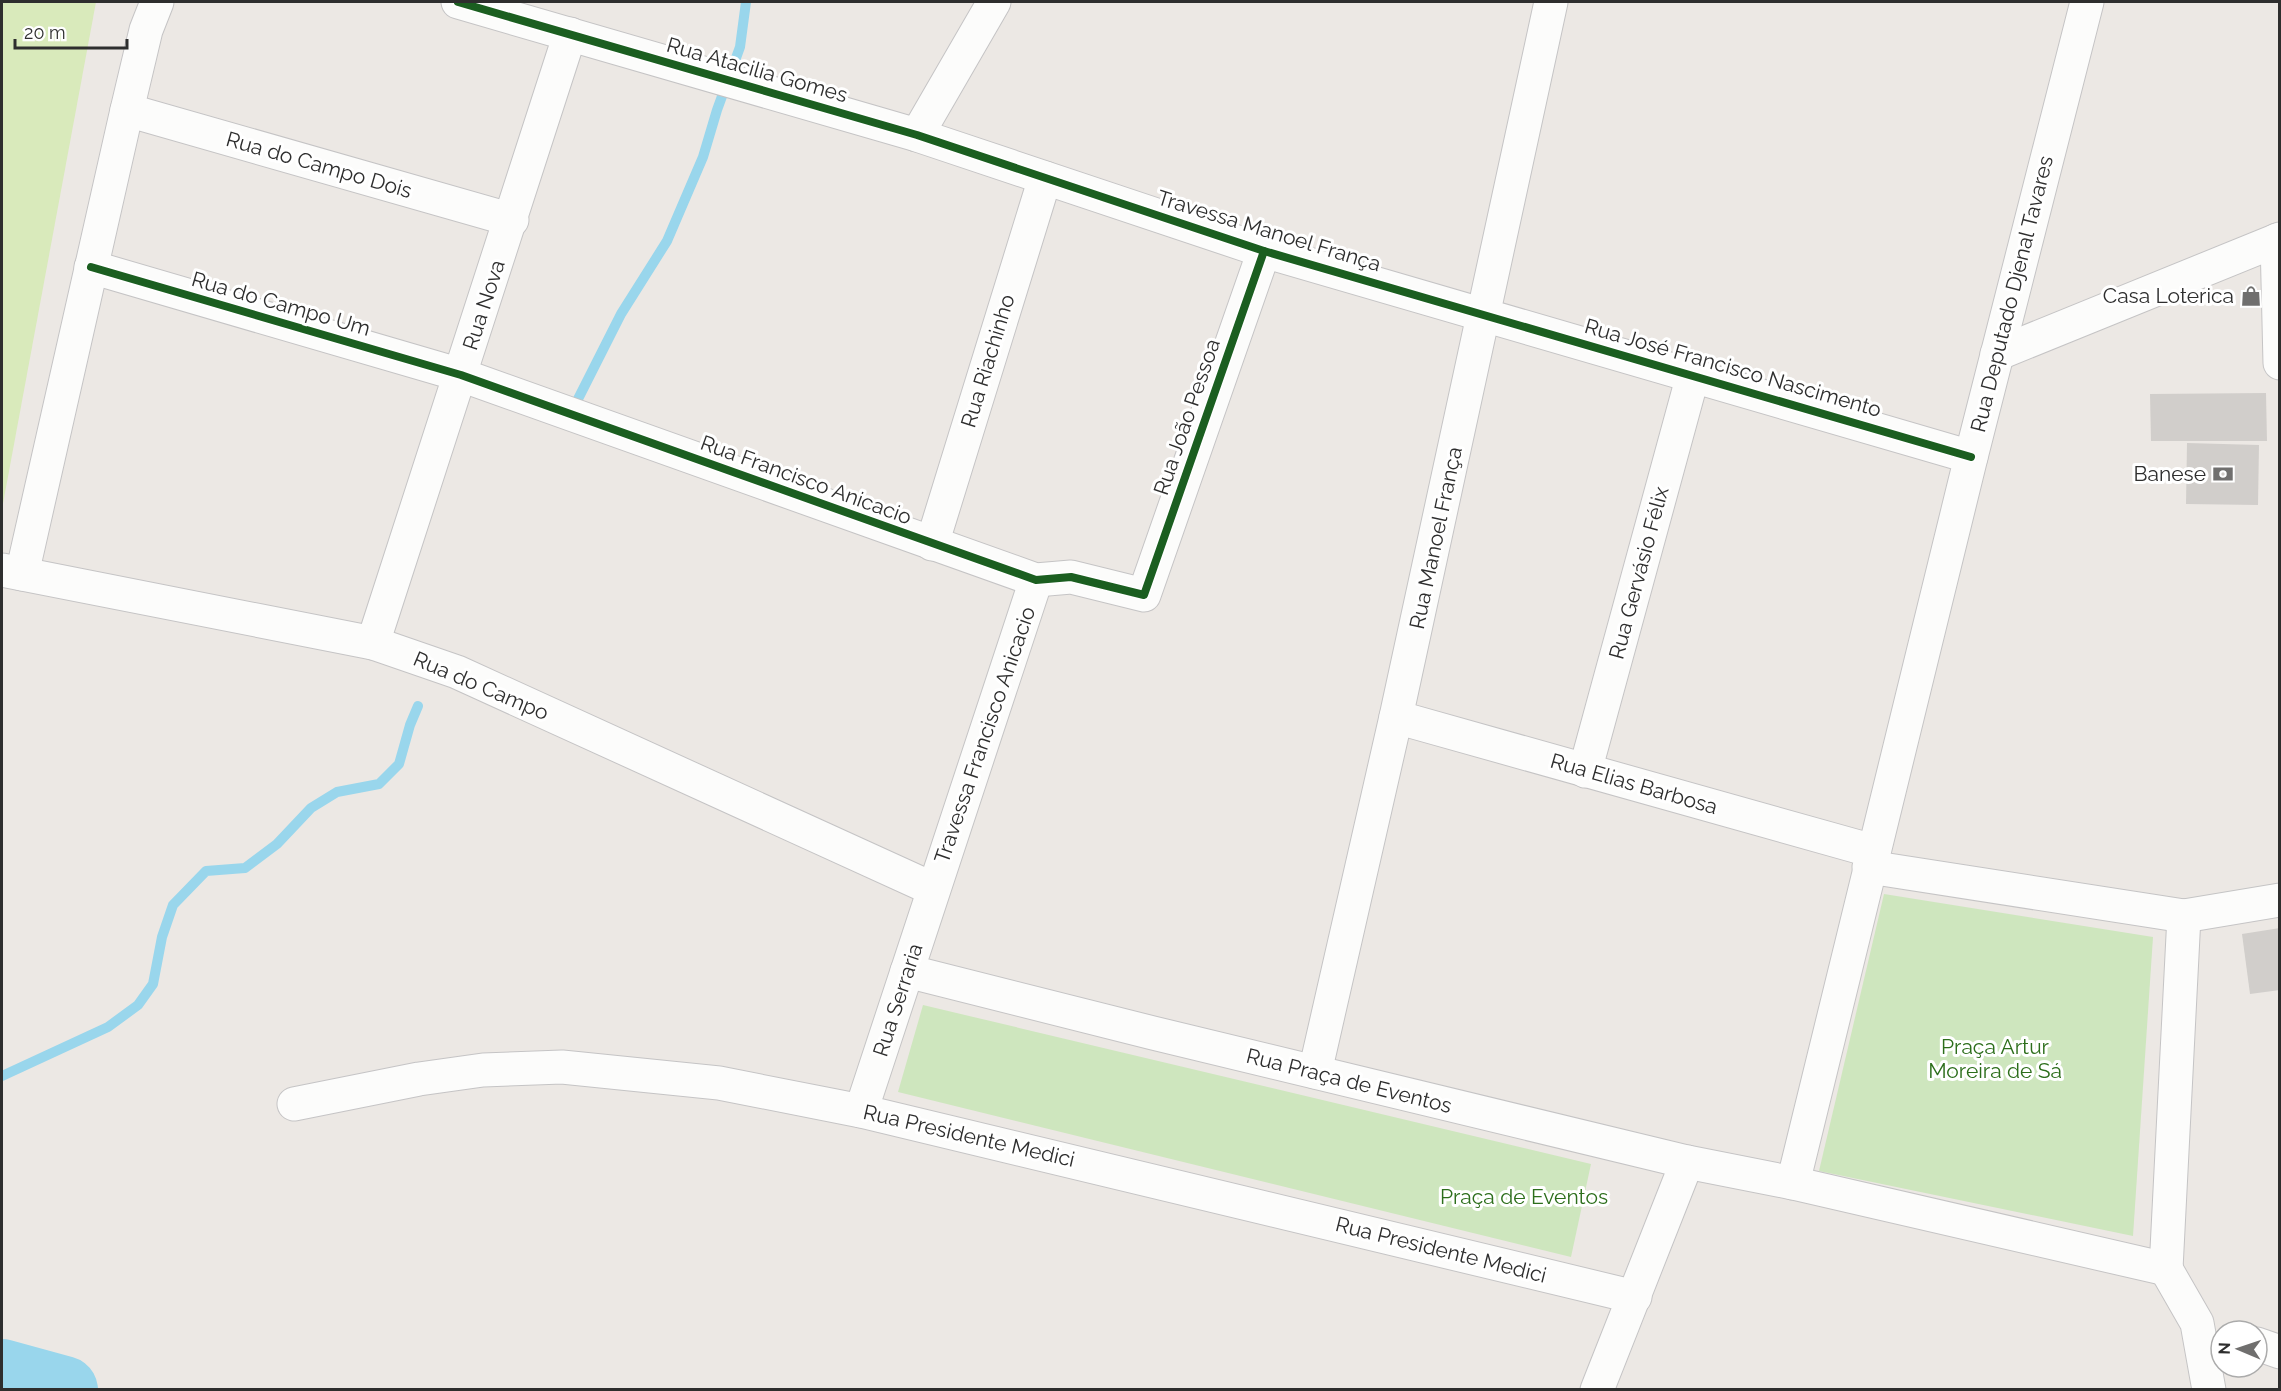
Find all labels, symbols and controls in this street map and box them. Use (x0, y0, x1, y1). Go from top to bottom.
scale bar (15, 12, 128, 50)
text: 20 m (24, 22, 66, 43)
street label: Rua Atacilia Gomes (664, 32, 850, 107)
street label: Rua do Campo Dois (223, 126, 415, 203)
street label: Rua Deputado Djenal Tavares (1965, 153, 2058, 435)
street label: Travessa Manoel França (1154, 185, 1384, 276)
street label: Rua Nova (457, 257, 510, 353)
street label: Rua do Campo Um (189, 266, 373, 341)
place label: Casa Loterica (2103, 283, 2234, 308)
shop icon: Casa Loterica (2239, 284, 2263, 308)
street label: Rua Riachinho (955, 291, 1020, 430)
street label: Rua José Francisco Nascimento (1582, 313, 1884, 422)
street label: Rua João Pessoa (1148, 336, 1225, 498)
street label: Rua Francisco Anicacio (697, 430, 915, 529)
street label: Rua Manoel França (1404, 445, 1467, 631)
place label: Banese (2134, 461, 2206, 486)
bank icon: Banese (2211, 462, 2235, 486)
street label: Rua Gervásio Félix (1603, 484, 1674, 662)
street label: Travessa Francisco Anicacio (929, 603, 1040, 866)
street label: Rua do Campo (410, 646, 553, 725)
street label: Rua Elias Barbosa (1548, 748, 1721, 819)
street label: Rua Serraria (867, 940, 928, 1060)
park label: Praça Artur Moreira de Sá (1928, 1034, 2062, 1083)
street label: Rua Praça de Eventos (1244, 1043, 1454, 1118)
street label: Rua Presidente Medici (861, 1099, 1077, 1172)
park label: Praça de Eventos (1440, 1184, 1608, 1209)
street label: Rua Presidente Medici (1333, 1211, 1549, 1288)
north arrow (2209, 1319, 2269, 1379)
text: N (2215, 1342, 2234, 1355)

